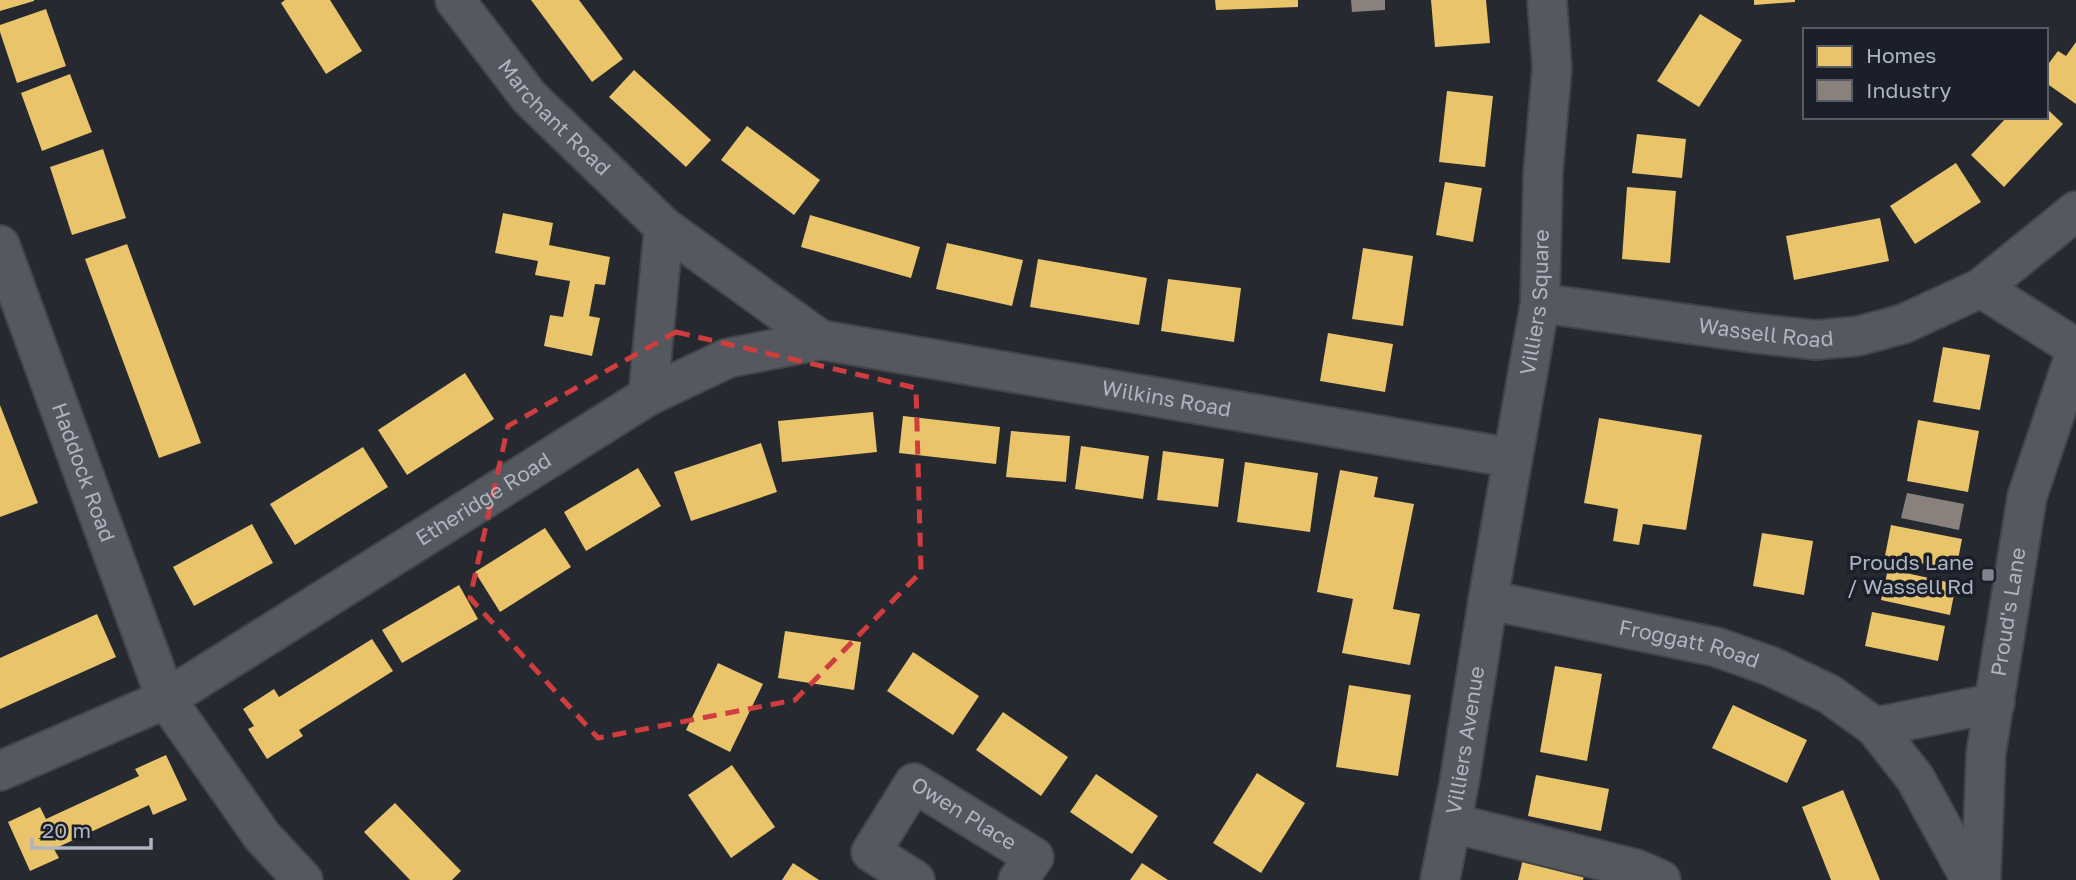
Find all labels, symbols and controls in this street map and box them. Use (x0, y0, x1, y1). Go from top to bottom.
legend (1803, 28, 2048, 119)
text: Homes (1866, 42, 1936, 68)
street label: Marchant Road (493, 54, 617, 181)
text: Industry (1866, 77, 1951, 103)
street label: Villiers Square (1514, 229, 1554, 377)
street label: Wassell Road (1697, 312, 1835, 352)
street label: Wilkins Road (1100, 374, 1233, 422)
street label: Haddock Road (47, 399, 121, 545)
street label: Etheridge Road (410, 446, 556, 551)
street label: Proud's Lane (1984, 545, 2031, 678)
place label: Prouds Lane / Wassell Rd (1847, 549, 1974, 599)
marker: Prouds Lane / Wassell Rd (1980, 567, 1996, 583)
street label: Froggatt Road (1617, 613, 1763, 673)
street label: Villiers Avenue (1439, 664, 1489, 816)
street label: Owen Place (907, 771, 1022, 855)
scale bar (32, 806, 150, 850)
text: 20 m (42, 817, 91, 843)

